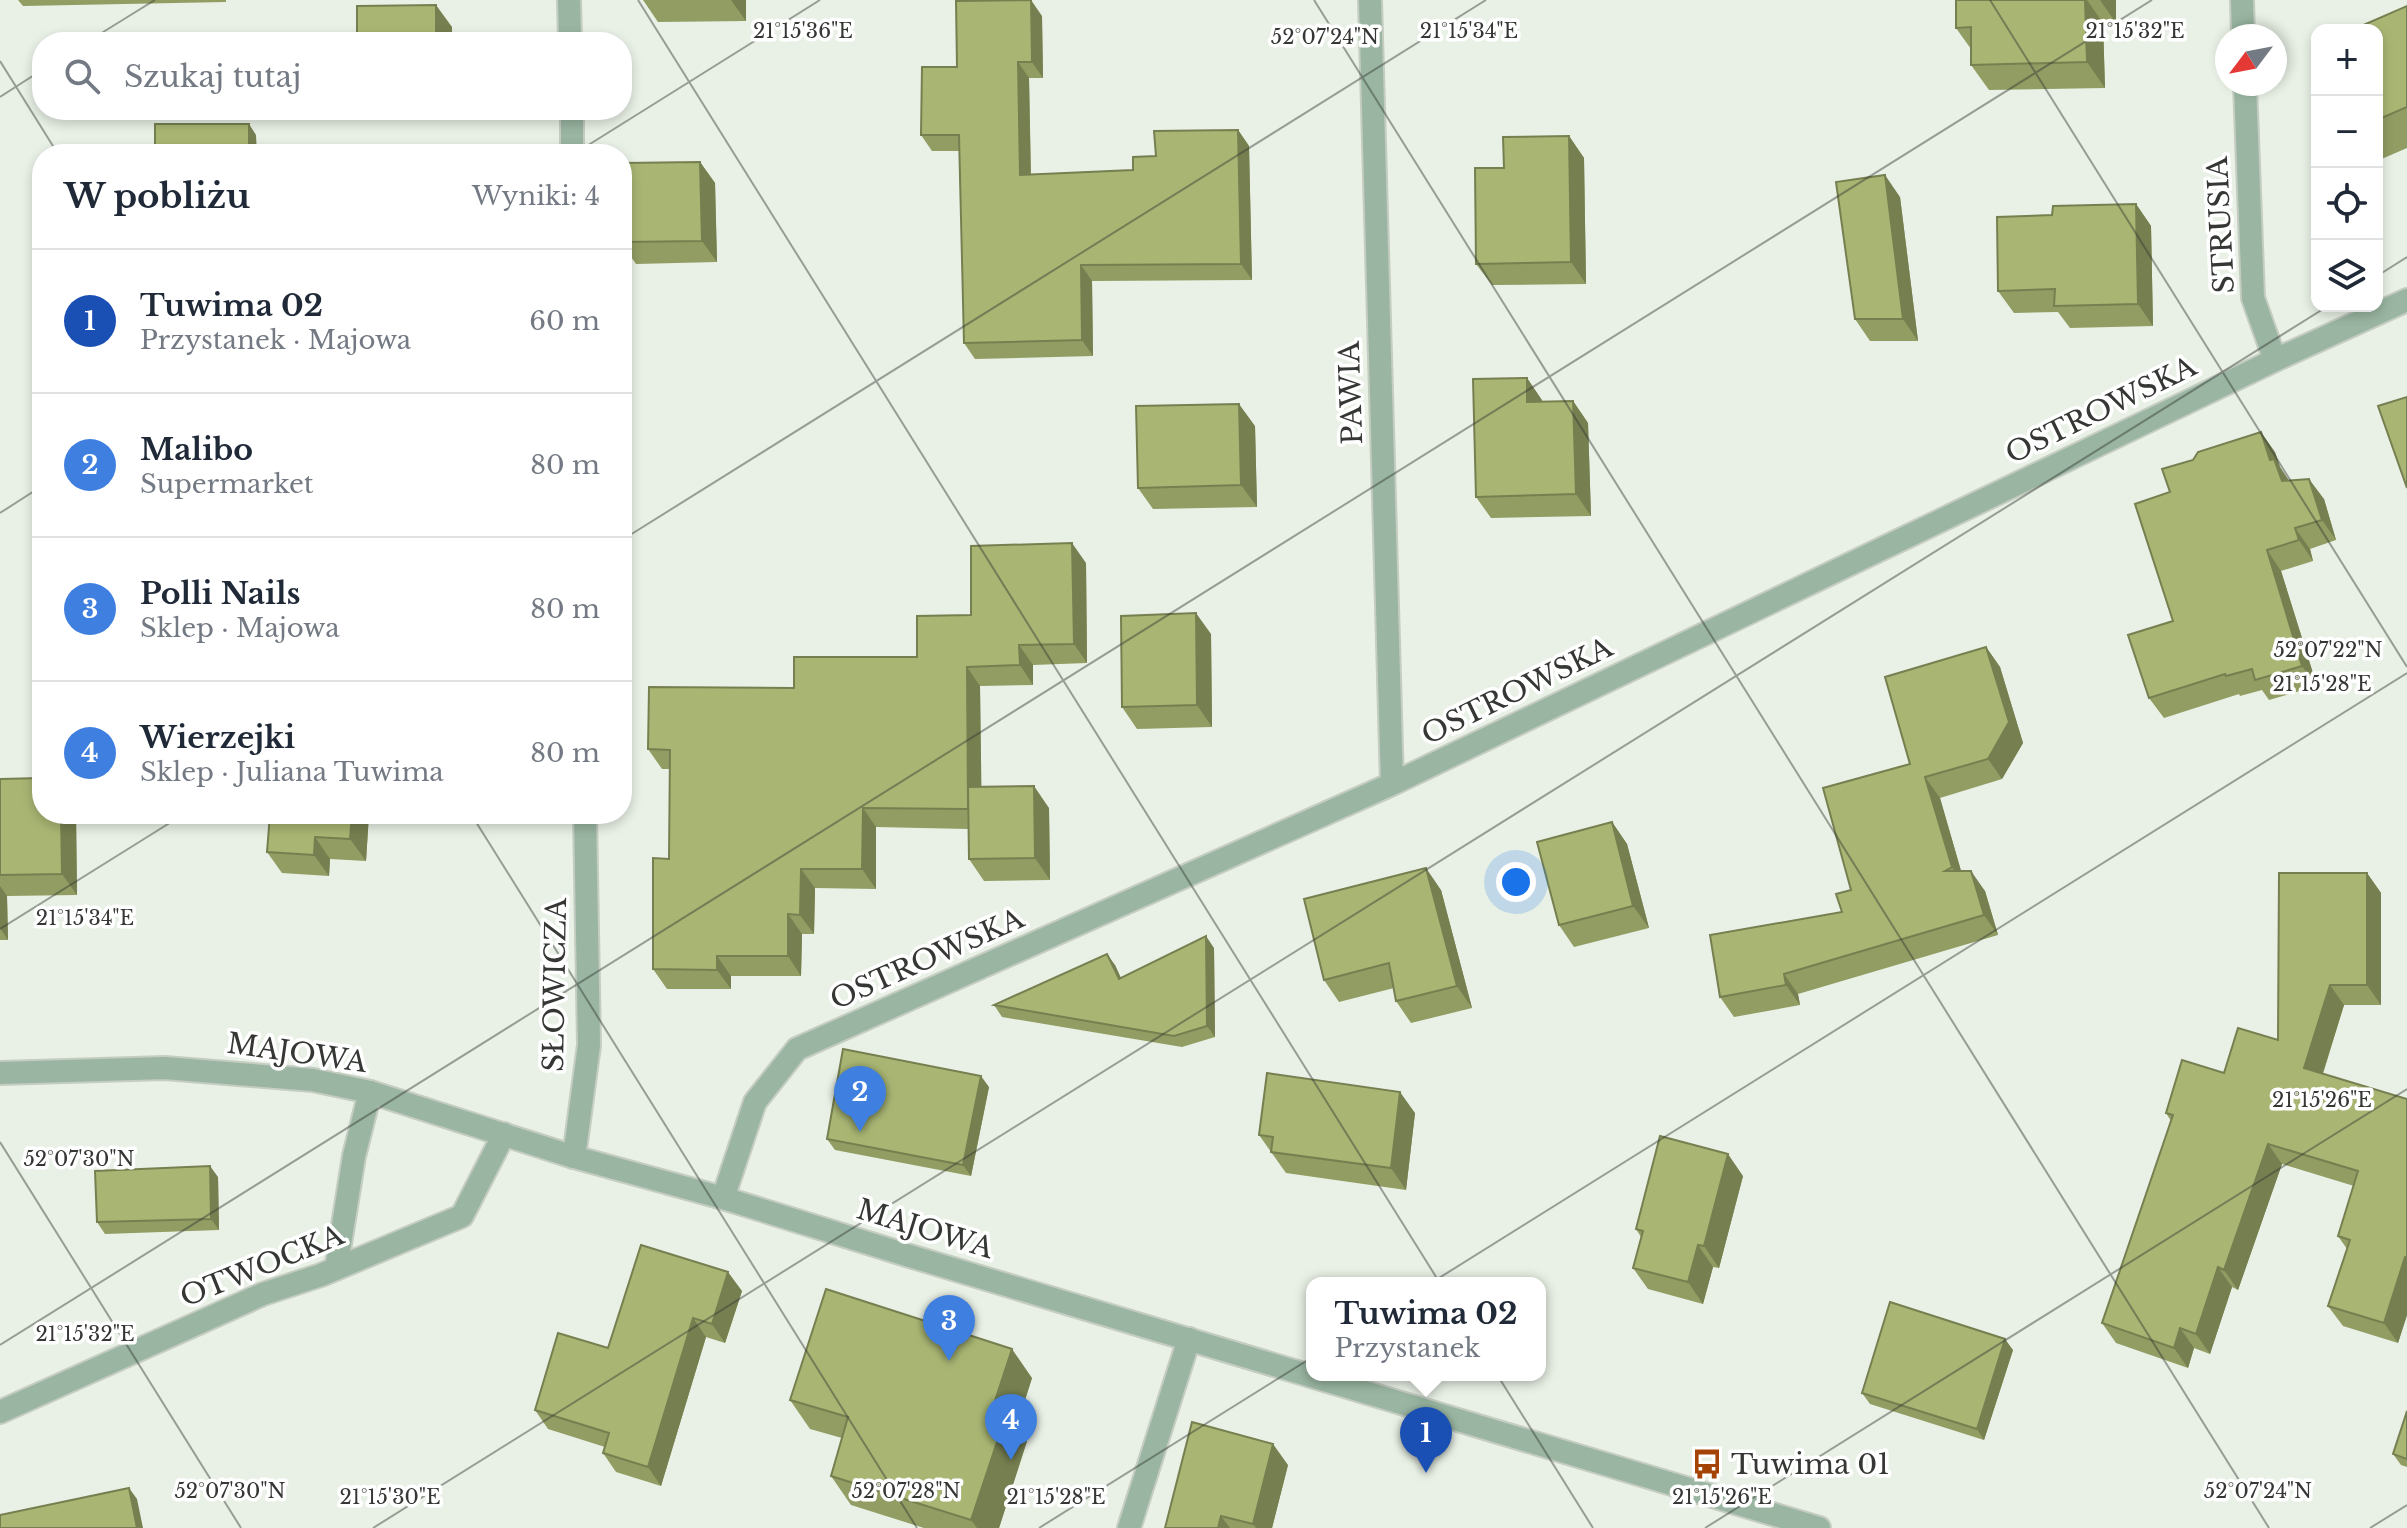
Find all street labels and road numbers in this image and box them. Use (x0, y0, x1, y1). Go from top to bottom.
street label: STRUSIA (2200, 155, 2242, 294)
street label: PAWIA (1332, 340, 1370, 445)
street label: OSTROWSKA (2000, 349, 2203, 471)
street label: OSTROWSKA (1416, 630, 1619, 752)
street label: SŁOWICZA (536, 897, 574, 1072)
street label: OSTROWSKA (825, 901, 1029, 1017)
street label: MAJOWA (225, 1026, 370, 1080)
street label: MAJOWA (853, 1192, 998, 1266)
street label: OTWOCKA (175, 1217, 349, 1315)

